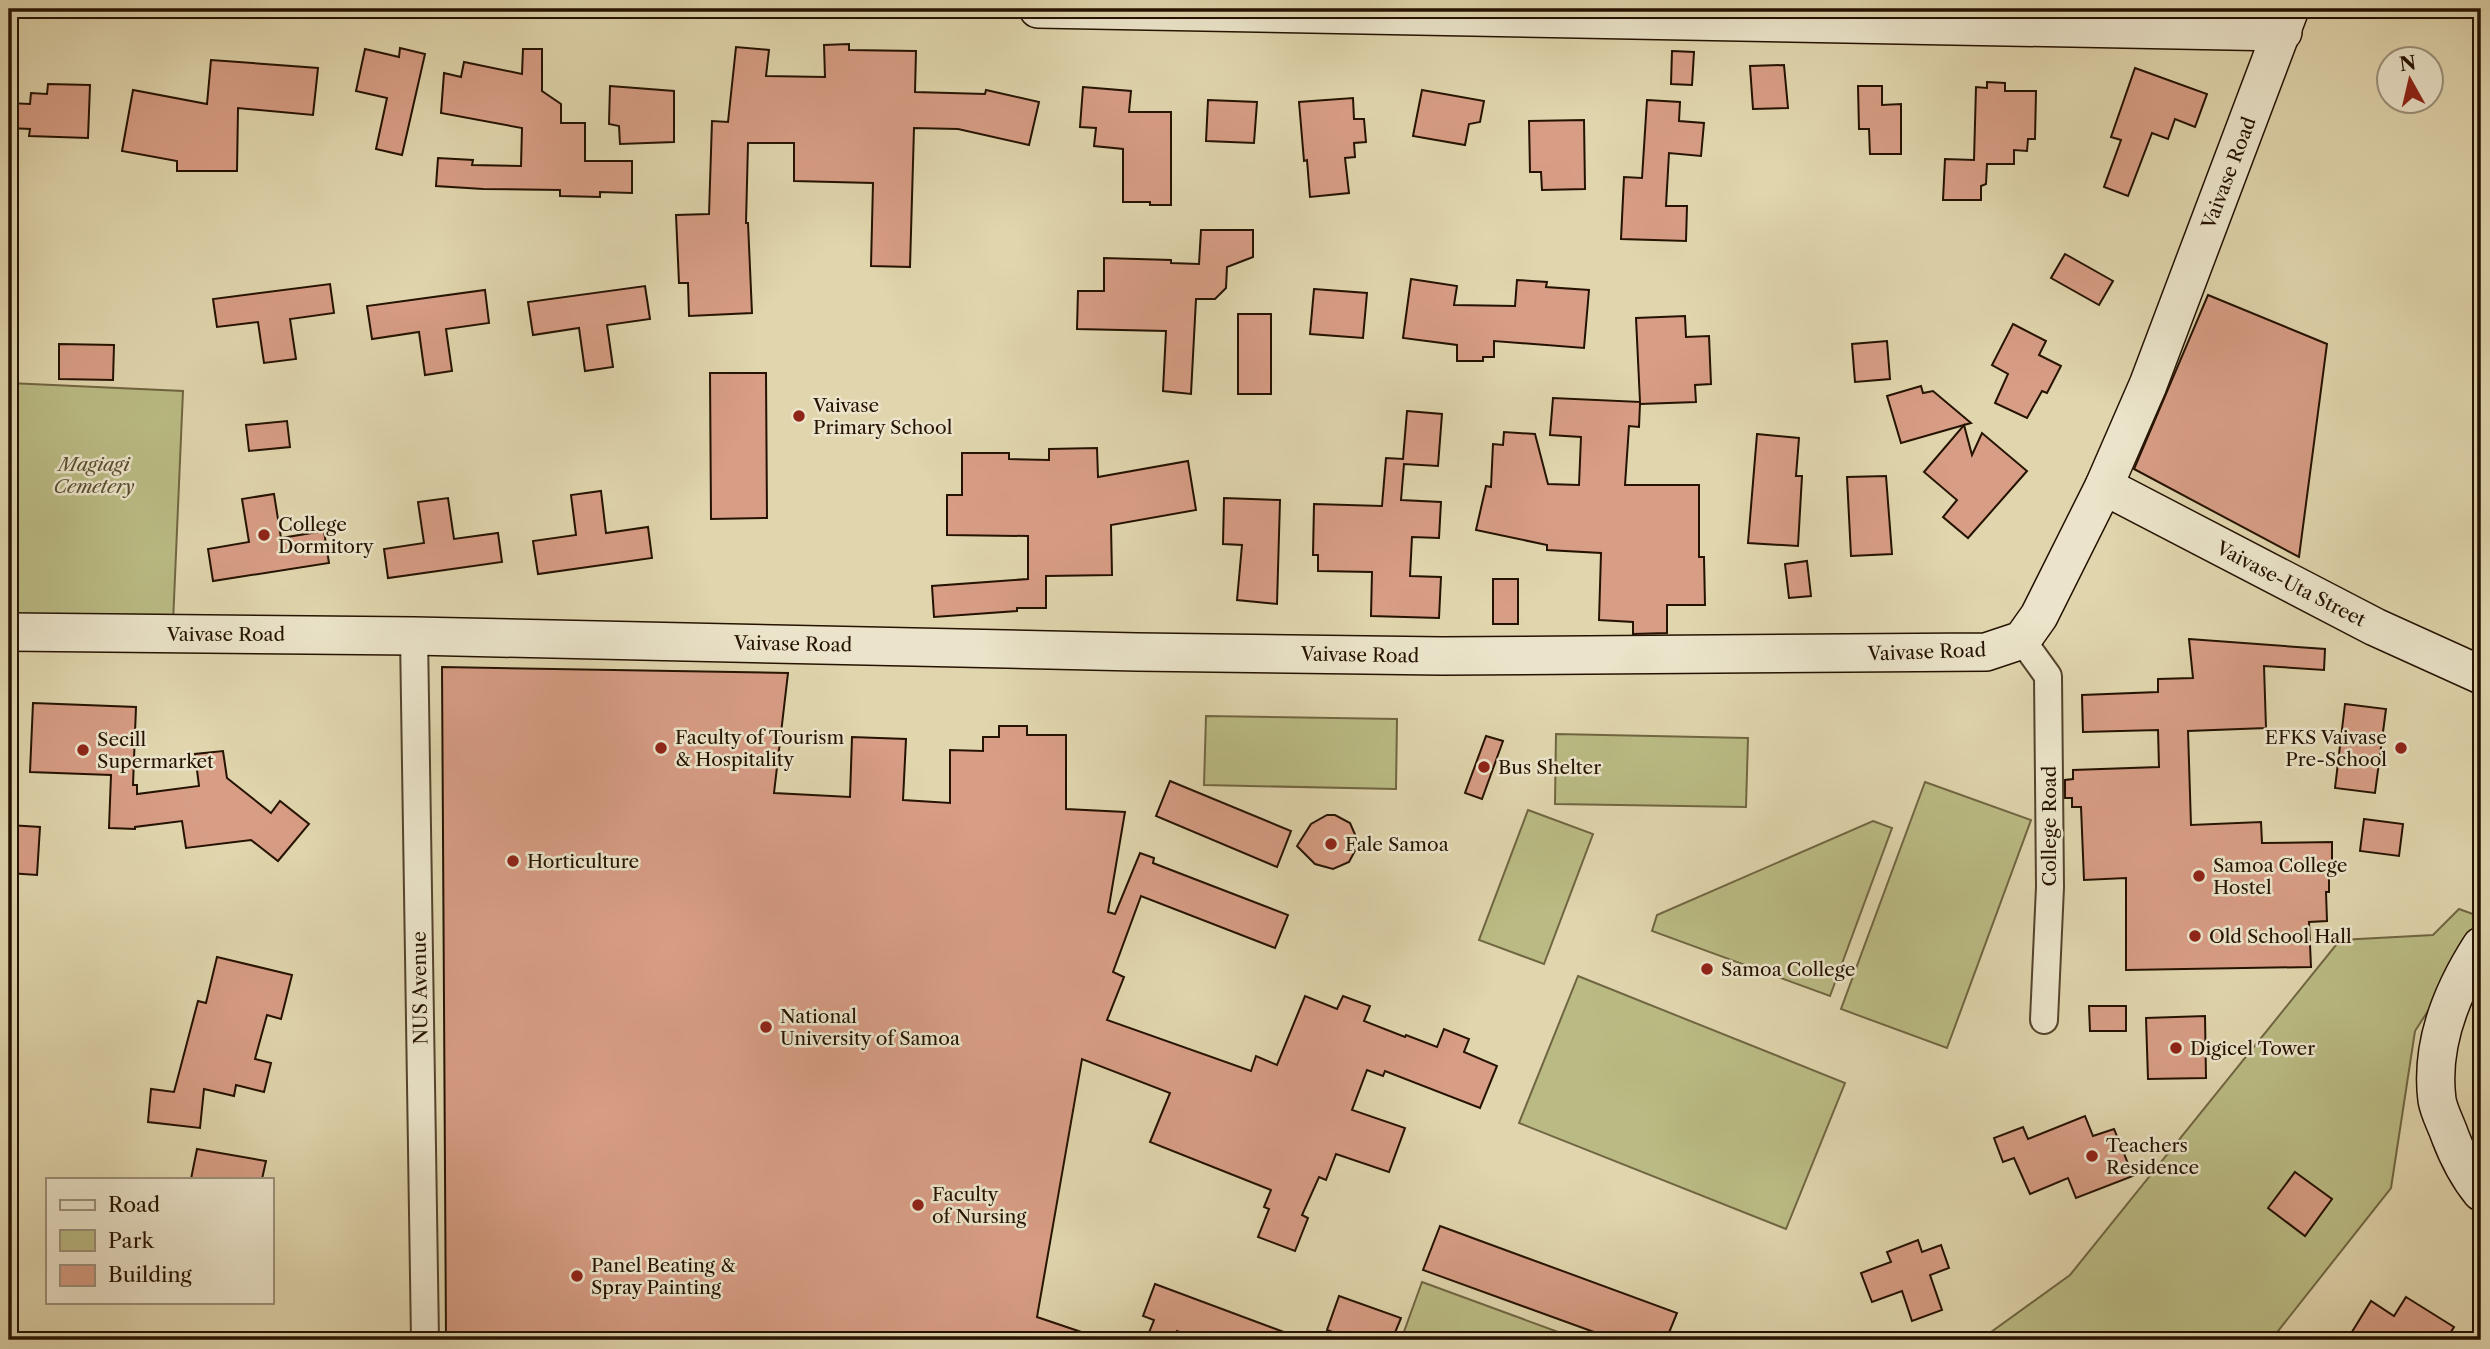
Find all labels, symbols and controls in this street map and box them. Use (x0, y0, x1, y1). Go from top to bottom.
north arrow (2374, 46, 2444, 116)
text: N (2398, 51, 2417, 76)
street label: Vaivase Road (2197, 113, 2261, 233)
place label: Vaivase Primary School (812, 394, 953, 439)
marker: Vaivase Primary School (791, 408, 807, 424)
park label: Magiagi Cemetery (53, 453, 135, 498)
place label: College Dormitory (278, 513, 374, 558)
marker: College Dormitory (256, 527, 272, 543)
street label: Vaivase-Uta Street (2212, 536, 2370, 632)
street label: Vaivase Road (166, 623, 286, 646)
street label: Vaivase Road (733, 631, 853, 657)
street label: Vaivase Road (1866, 638, 1987, 666)
street label: Vaivase Road (1300, 642, 1420, 668)
place label: Faculty of Tourism & Hospitality (675, 726, 845, 771)
place label: EFKS Vaivase Pre-School (2265, 726, 2387, 771)
place label: Secill Supermarket (97, 728, 214, 773)
marker: Faculty of Tourism & Hospitality (653, 740, 669, 756)
marker: EFKS Vaivase Pre-School (2393, 740, 2409, 756)
marker: Secill Supermarket (75, 742, 91, 758)
place label: Bus Shelter (1498, 756, 1601, 779)
marker: Bus Shelter (1476, 759, 1492, 775)
street label: College Road (2038, 765, 2061, 886)
place label: Fale Samoa (1345, 833, 1449, 856)
marker: Fale Samoa (1323, 836, 1339, 852)
place label: Horticulture (527, 850, 639, 873)
marker: Horticulture (505, 853, 521, 869)
place label: Samoa College Hostel (2213, 854, 2347, 899)
marker: Samoa College Hostel (2191, 868, 2207, 884)
place label: Old School Hall (2209, 925, 2352, 948)
marker: Old School Hall (2187, 928, 2203, 944)
street label: NUS Avenue (408, 931, 432, 1045)
place label: Samoa College (1721, 958, 1855, 981)
marker: Samoa College (1699, 961, 1715, 977)
place label: National University of Samoa (780, 1005, 960, 1050)
marker: National University of Samoa (758, 1019, 774, 1035)
place label: Digicel Tower (2190, 1037, 2315, 1060)
marker: Digicel Tower (2168, 1040, 2184, 1056)
place label: Teachers Residence (2106, 1134, 2199, 1179)
marker: Teachers Residence (2084, 1148, 2100, 1164)
legend (46, 1178, 273, 1304)
place label: Faculty of Nursing (932, 1183, 1027, 1228)
text: Road (108, 1192, 160, 1217)
marker: Faculty of Nursing (910, 1197, 926, 1213)
text: Park (108, 1228, 154, 1253)
place label: Panel Beating & Spray Painting (591, 1254, 736, 1299)
text: Building (108, 1262, 193, 1287)
marker: Panel Beating & Spray Painting (569, 1268, 585, 1284)

